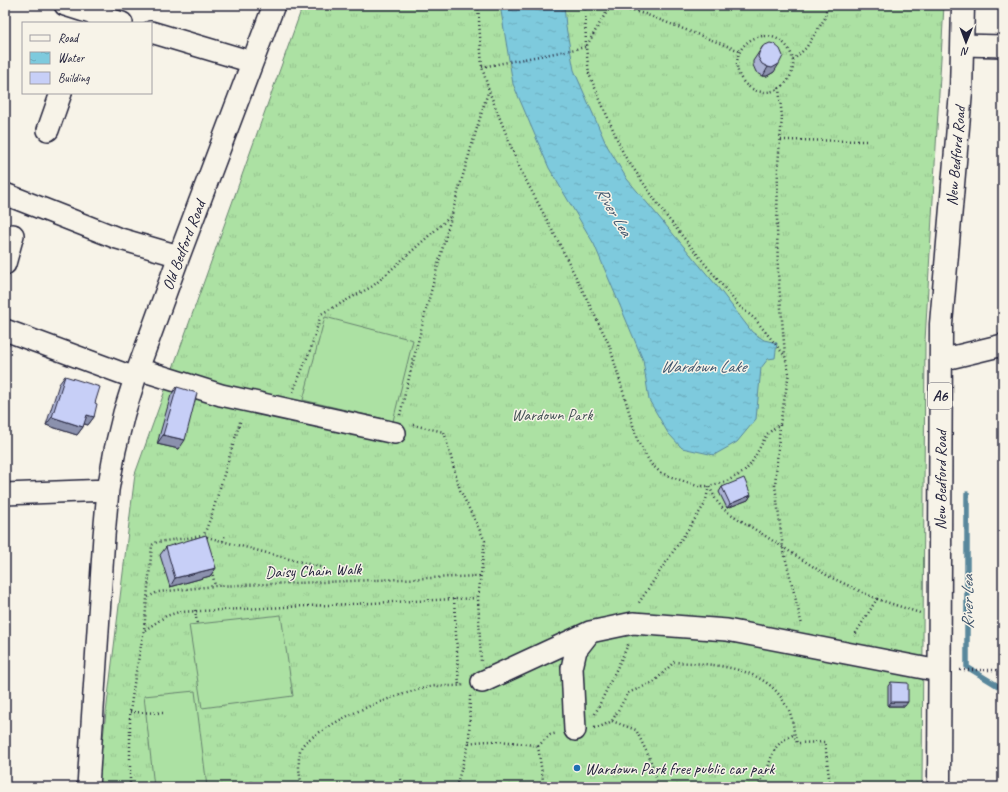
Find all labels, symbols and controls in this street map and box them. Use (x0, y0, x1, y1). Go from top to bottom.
legend (22, 22, 152, 94)
north arrow (946, 22, 986, 62)
text: Road (58, 30, 80, 46)
text: N (960, 45, 969, 59)
text: Water (58, 50, 86, 66)
text: Building (58, 70, 90, 86)
street label: New Bedford Road (942, 103, 971, 207)
water label: River Lea (591, 183, 637, 241)
street label: Old Bedford Road (158, 195, 211, 293)
water label: Wardown Lake (661, 356, 748, 377)
road number: A6 (928, 383, 952, 409)
park label: Wardown Park (512, 405, 593, 425)
street label: New Bedford Road (931, 427, 951, 530)
street label: Daisy Chain Walk (265, 559, 363, 583)
water label: River Lea (957, 573, 978, 629)
place label: Wardown Park free public car park (585, 759, 776, 779)
marker: Wardown Park free public car park (572, 763, 582, 773)

